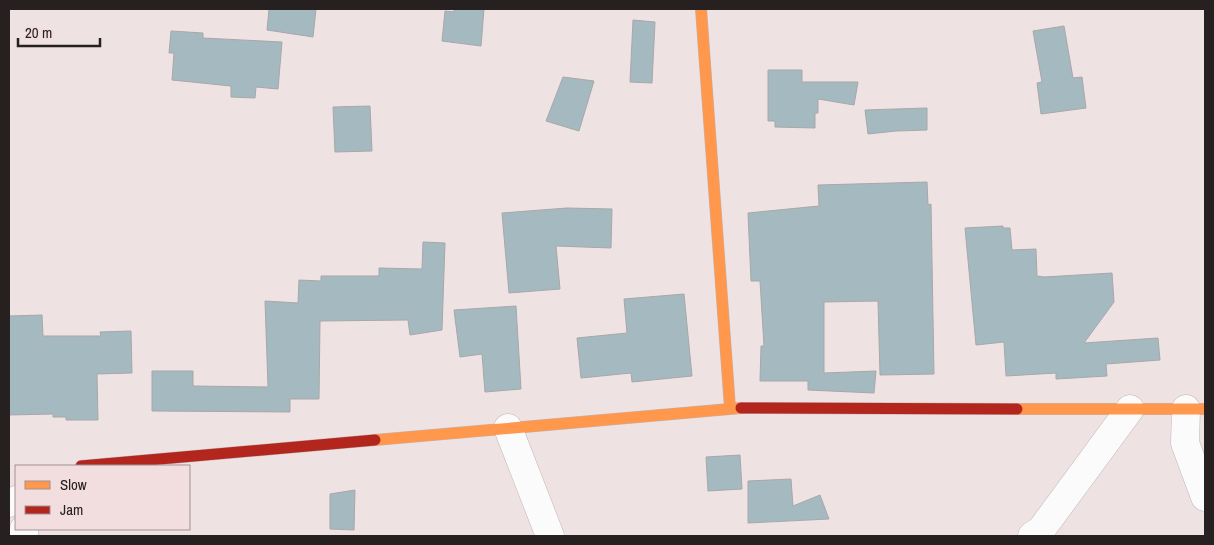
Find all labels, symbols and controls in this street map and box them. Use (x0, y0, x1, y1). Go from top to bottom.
scale bar (18, 15, 100, 47)
text: 20 m (25, 22, 52, 43)
legend (15, 465, 190, 530)
text: Slow (60, 474, 87, 495)
text: Jam (60, 499, 83, 520)

